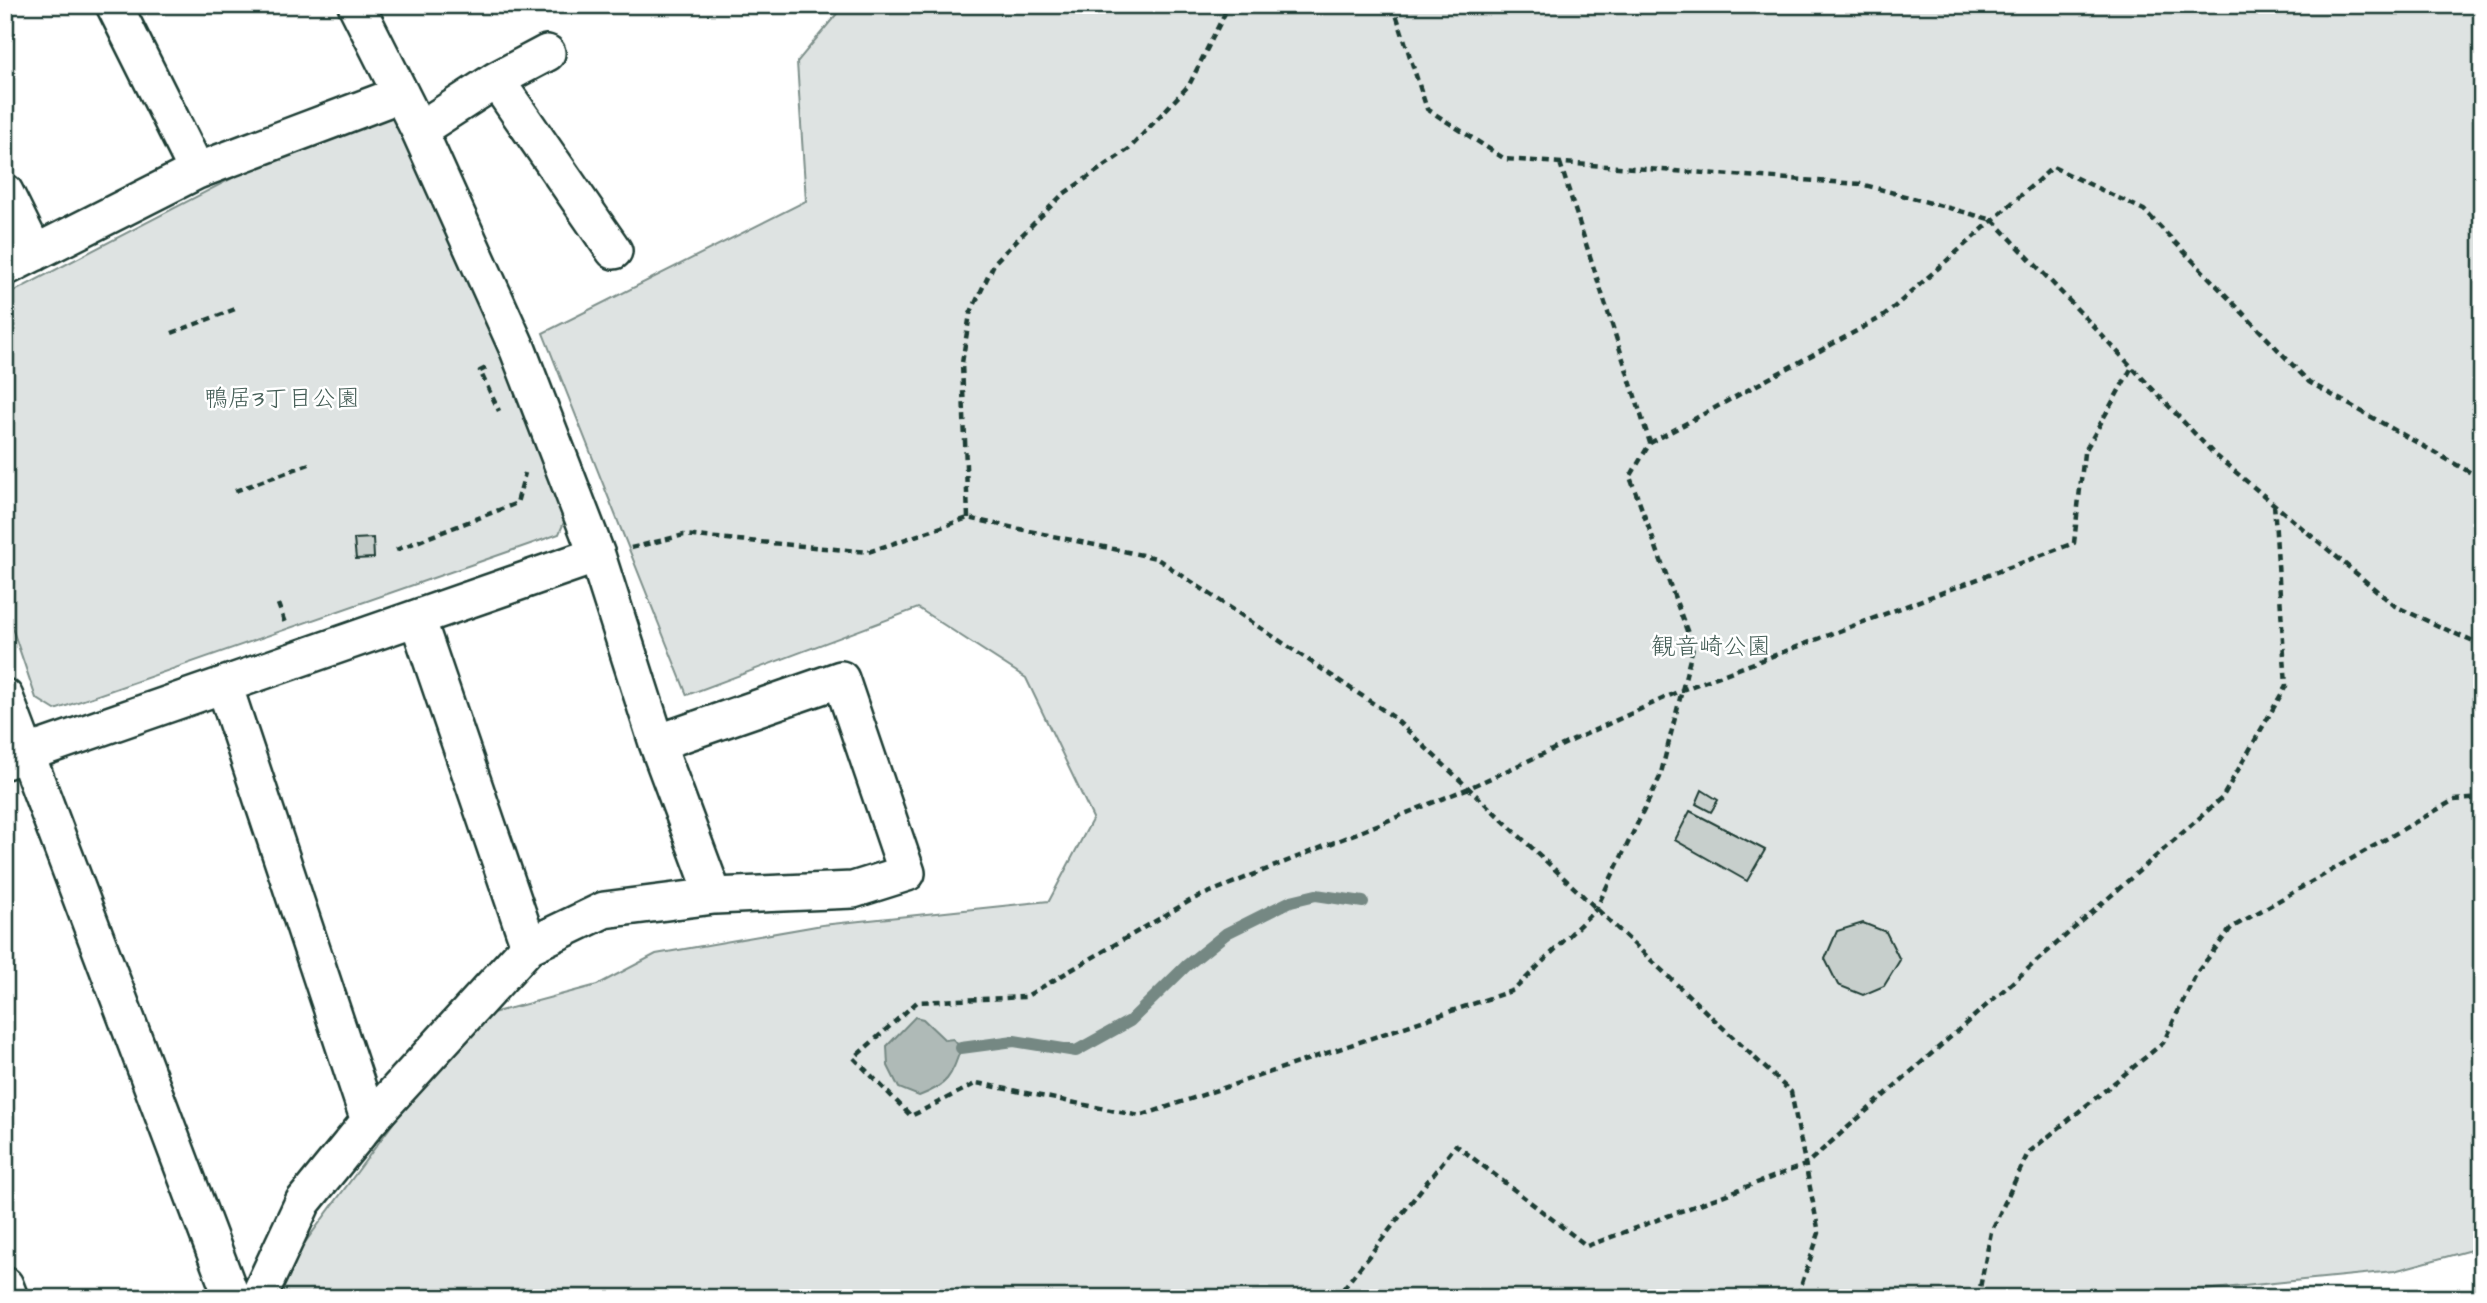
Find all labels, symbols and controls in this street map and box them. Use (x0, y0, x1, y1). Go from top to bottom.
park label: 鴨居3丁目公園 (204, 382, 360, 416)
park label: 観音崎公園 (1651, 630, 1771, 664)

